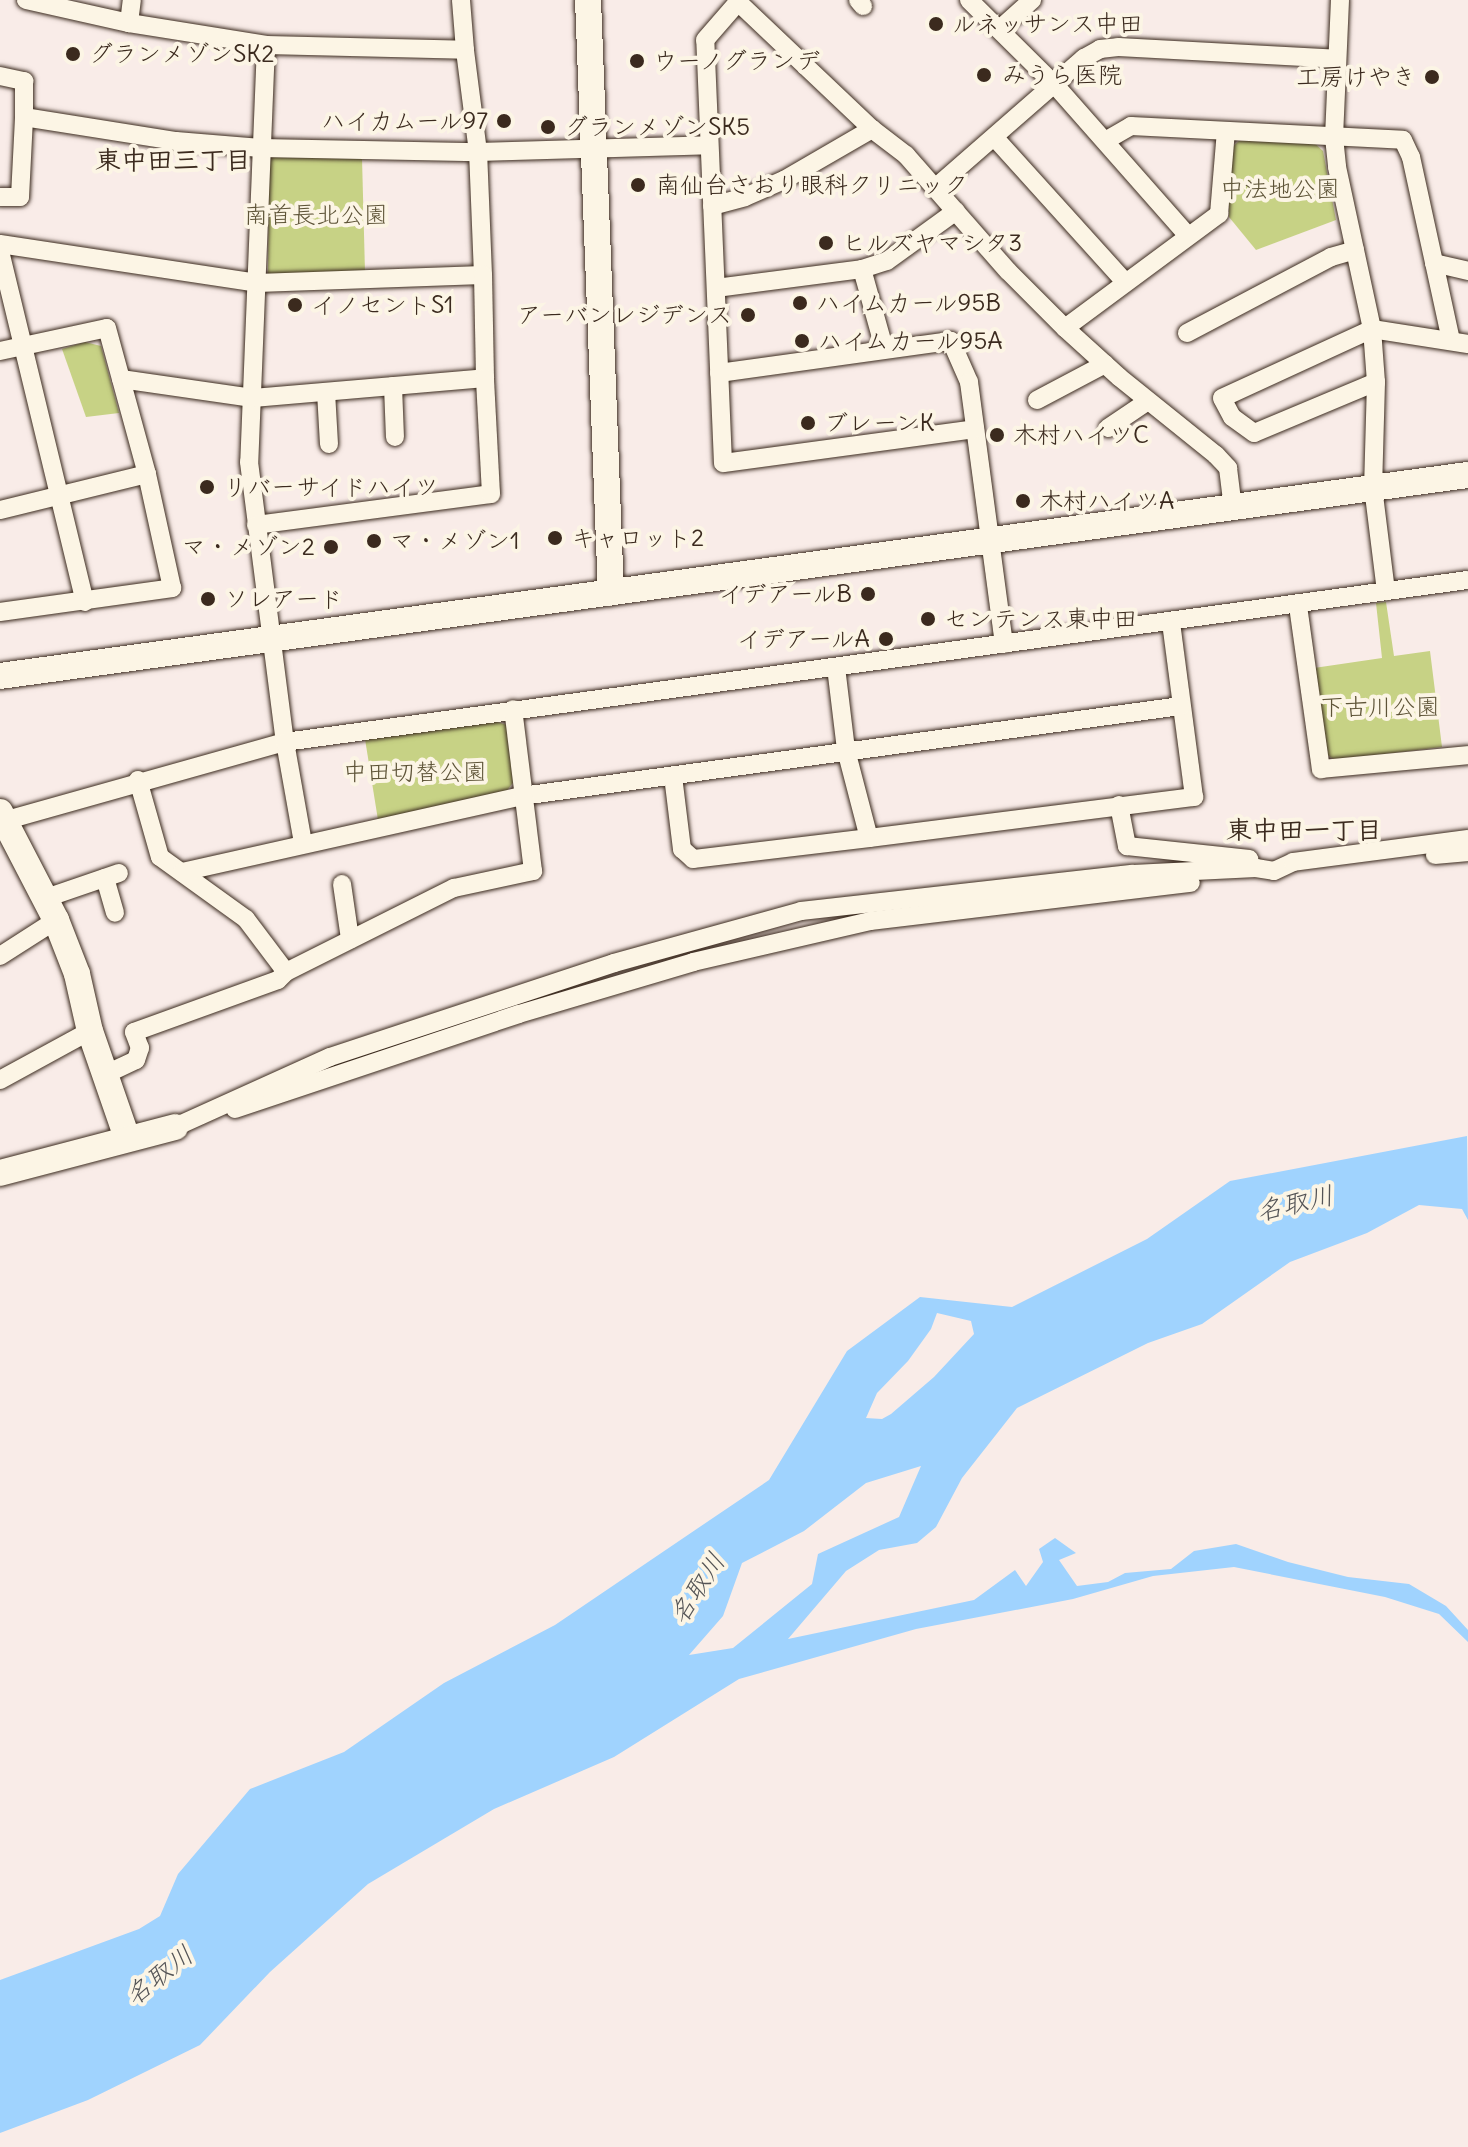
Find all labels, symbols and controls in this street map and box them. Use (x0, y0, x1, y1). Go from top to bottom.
place label: ルネッサンス中田 (952, 10, 1144, 38)
marker: ルネッサンス中田 (927, 15, 945, 33)
place label: グランメゾンSK2 (89, 40, 274, 68)
marker: グランメゾンSK2 (64, 45, 82, 63)
place label: ウーノグランデ (653, 47, 821, 75)
marker: ウーノグランデ (628, 52, 646, 70)
place label: みうら医院 (1002, 61, 1122, 89)
place label: 工房けやき (1296, 63, 1416, 91)
marker: みうら医院 (973, 64, 995, 86)
marker: 工房けやき (1423, 68, 1441, 86)
place label: ハイカムール97 (319, 107, 488, 135)
marker: ハイカムール97 (495, 112, 513, 130)
place label: グランメゾンSK5 (564, 113, 750, 141)
marker: グランメゾンSK5 (539, 118, 557, 136)
district label: 東中田三丁目 (95, 144, 251, 176)
place label: 南仙台さおり眼科クリニック (656, 171, 968, 199)
marker: 南仙台さおり眼科クリニック (627, 174, 649, 196)
park label: 中法地公園 (1220, 175, 1340, 203)
park label: 南首長北公園 (244, 201, 388, 229)
place label: ヒルズヤマシタ3 (842, 229, 1024, 257)
marker: ヒルズヤマシタ3 (817, 234, 835, 252)
place label: ハイムカール95B (816, 289, 1003, 317)
place label: イノセントS1 (311, 291, 453, 319)
marker: ハイムカール95B (791, 294, 809, 312)
marker: イノセントS1 (286, 296, 304, 314)
place label: アーバンレジデンス (517, 301, 732, 329)
marker: アーバンレジデンス (739, 306, 757, 324)
place label: ハイムカール95A (818, 327, 1005, 355)
marker: ハイムカール95A (793, 332, 811, 350)
place label: ブレーンK (824, 409, 936, 437)
marker: ブレーンK (799, 414, 817, 432)
place label: 木村ハイツC (1013, 421, 1149, 449)
marker: 木村ハイツC (988, 426, 1006, 444)
place label: リバーサイドハイツ (223, 473, 439, 501)
marker: リバーサイドハイツ (198, 478, 216, 496)
place label: 木村ハイツA (1039, 487, 1174, 515)
marker: 木村ハイツA (1014, 492, 1032, 510)
place label: キャロット2 (571, 524, 704, 552)
place label: マ・メゾン1 (390, 527, 520, 555)
marker: キャロット2 (546, 529, 564, 547)
marker: マ・メゾン1 (365, 532, 383, 550)
place label: マ・メゾン2 (182, 533, 315, 561)
marker: マ・メゾン2 (322, 538, 340, 556)
place label: イデアールB (717, 580, 852, 608)
place label: ソレアード (224, 585, 343, 613)
marker: イデアールB (859, 585, 877, 603)
marker: ソレアード (199, 590, 217, 608)
place label: センテンス東中田 (944, 605, 1136, 633)
marker: センテンス東中田 (919, 610, 937, 628)
place label: イデアールA (736, 625, 870, 653)
marker: イデアールA (877, 630, 895, 648)
park label: 下古川公園 (1320, 693, 1440, 721)
park label: 中田切替公園 (343, 758, 487, 786)
district label: 東中田一丁目 (1226, 814, 1382, 846)
water label: 名取川 (1253, 1179, 1337, 1227)
water label: 名取川 (663, 1547, 731, 1629)
water label: 名取川 (119, 1939, 199, 2011)

